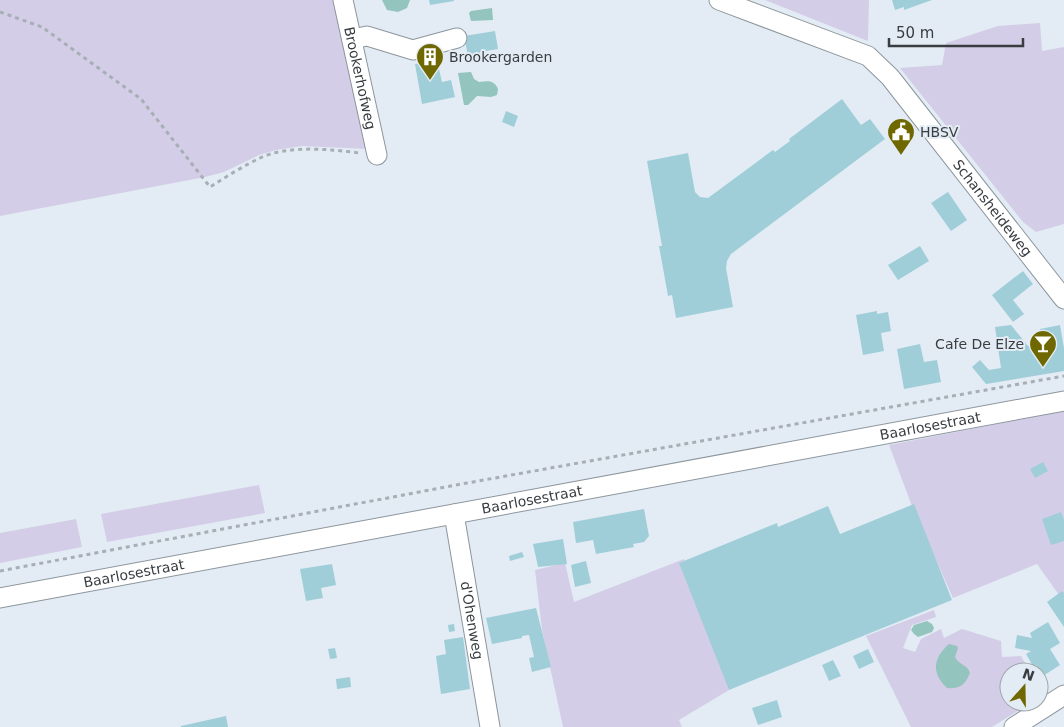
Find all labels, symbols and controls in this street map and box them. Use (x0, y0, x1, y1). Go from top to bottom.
scale bar (889, 15, 1023, 47)
text: 50 m (896, 24, 934, 42)
street label: Brookerhofweg (341, 25, 379, 131)
building icon: Brookergarden (415, 42, 445, 81)
place label: Brookergarden (449, 49, 552, 65)
public building icon: HBSV (886, 117, 916, 156)
place label: HBSV (920, 124, 959, 140)
street label: Schansheideweg (950, 157, 1035, 259)
bar icon: Cafe De Elze (1028, 329, 1058, 368)
place label: Cafe De Elze (935, 336, 1024, 352)
street label: Baarlosestraat (878, 409, 982, 443)
street label: Baarlosestraat (480, 482, 584, 517)
street label: Baarlosestraat (82, 556, 186, 590)
street label: d'Ohenweg (458, 580, 486, 661)
north arrow (999, 662, 1049, 712)
text: N (1020, 665, 1037, 684)

